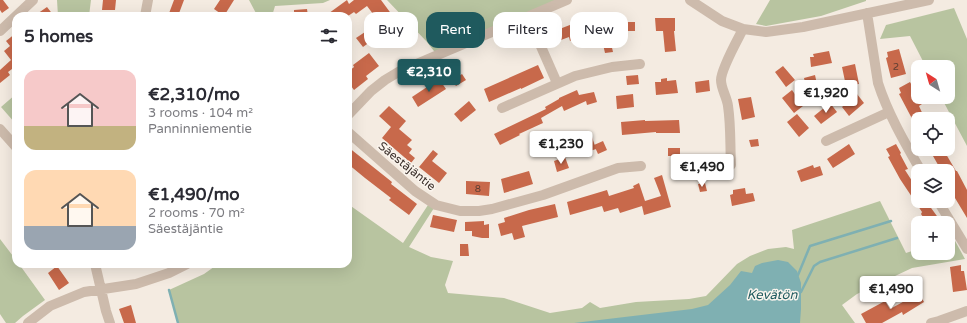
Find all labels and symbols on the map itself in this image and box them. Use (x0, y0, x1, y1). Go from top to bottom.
pin: €2,310 (396, 59, 462, 93)
north arrow (911, 60, 955, 104)
house number: 2 (893, 61, 899, 73)
pin: €1,920 (793, 80, 859, 114)
pin: €1,230 (528, 131, 594, 165)
street label: Säestäjäntie (376, 139, 438, 193)
pin: €1,490 (669, 154, 735, 188)
house number: 8 (475, 183, 481, 195)
pin: €1,490 (858, 276, 924, 310)
water label: Kevätön (747, 287, 798, 303)

